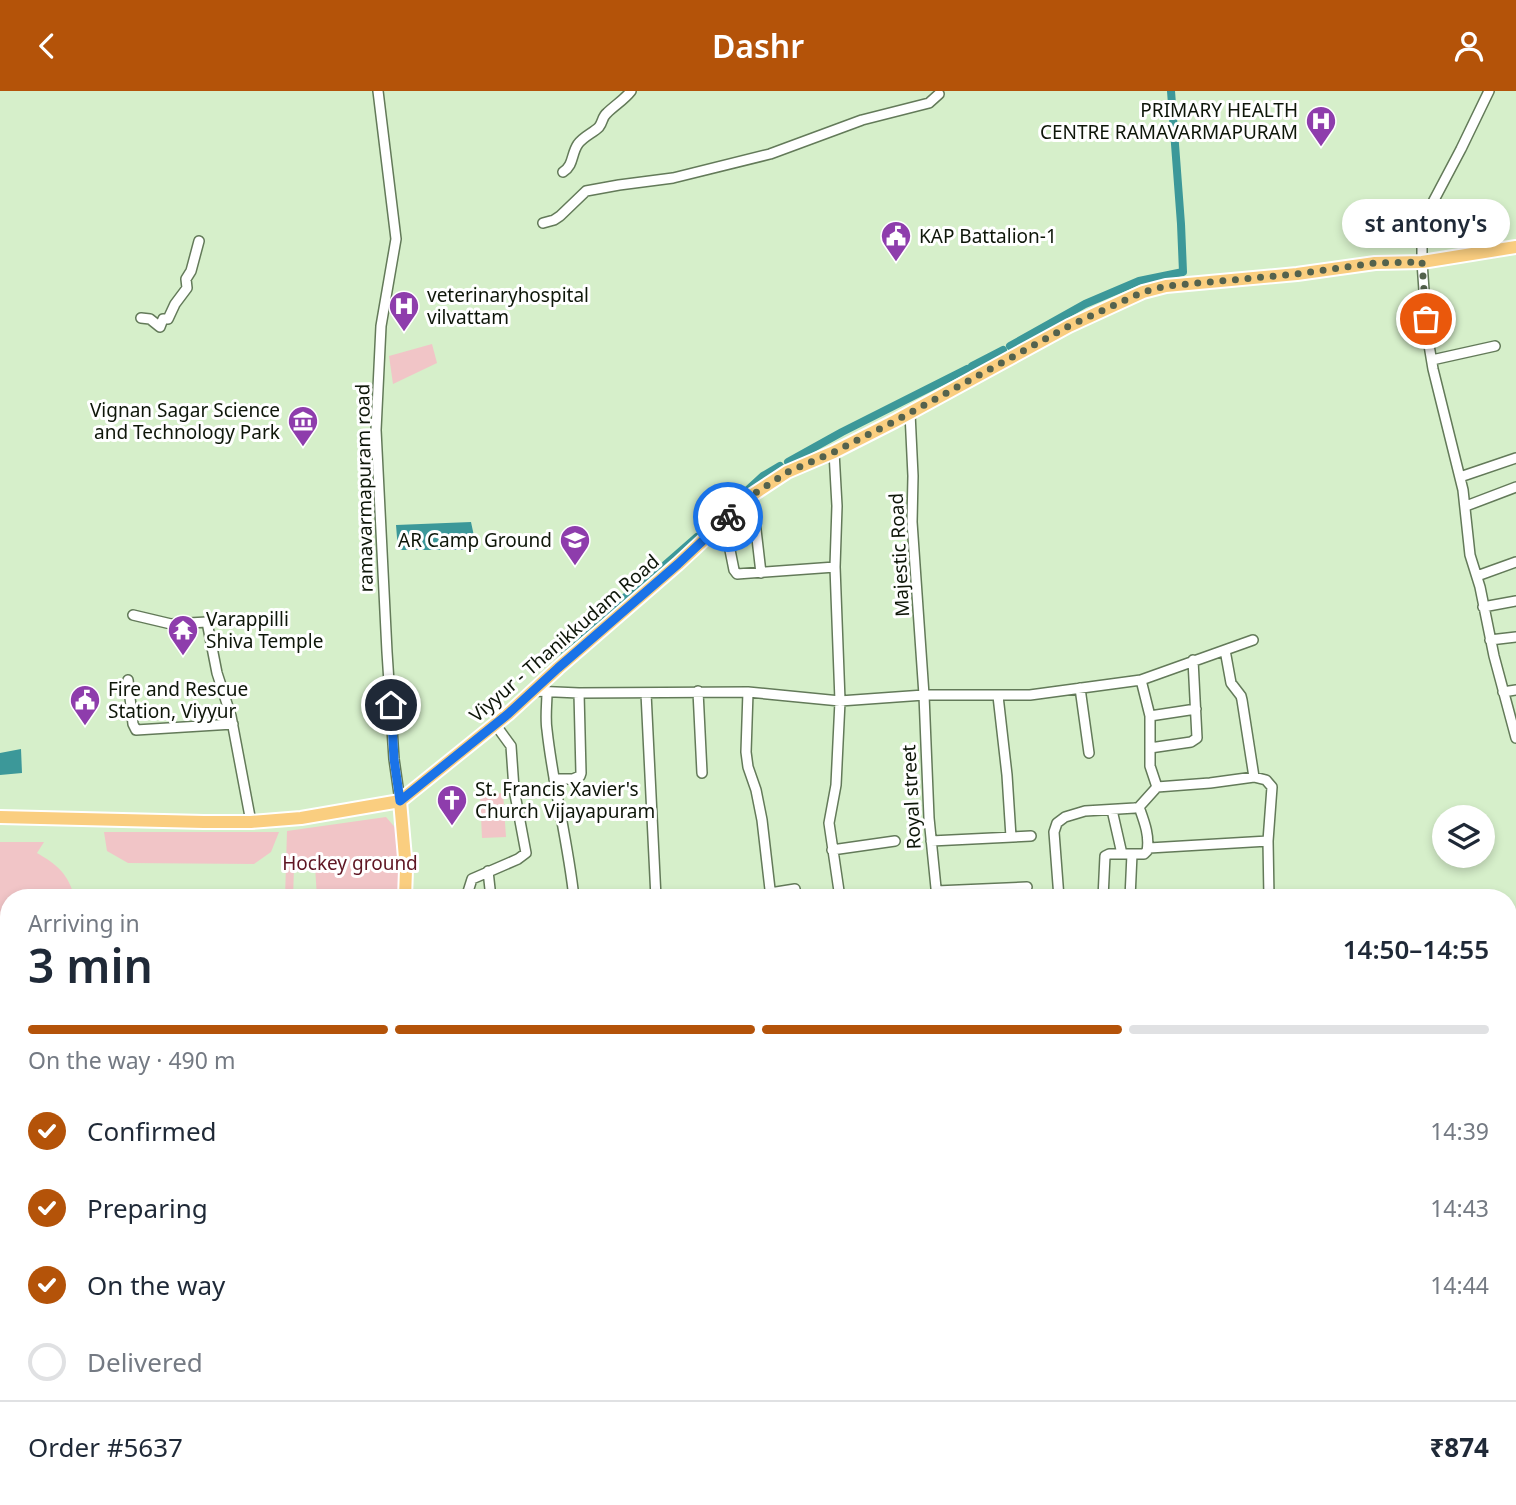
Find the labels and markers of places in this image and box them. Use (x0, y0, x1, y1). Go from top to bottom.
place label: PRIMARY HEALTH CENTRE RAMAVARMAPURAM (1040, 97, 1298, 145)
hospital icon: PRIMARY HEALTH CENTRE RAMAVARMAPURAM (1304, 104, 1338, 148)
callout: st antony's (1342, 200, 1510, 249)
public building icon: KAP Battalion-1 (879, 219, 913, 263)
place label: KAP Battalion-1 (919, 223, 1057, 249)
place label: veterinaryhospital vilvattam (427, 282, 589, 330)
hospital icon: veterinaryhospital vilvattam (387, 289, 421, 333)
pin (1396, 289, 1456, 349)
place label: Vignan Sagar Science and Technology Park (90, 397, 280, 445)
museum icon: Vignan Sagar Science and Technology Park (286, 404, 320, 448)
school or university icon: AR Camp Ground (558, 523, 592, 567)
place label: AR Camp Ground (398, 527, 552, 553)
place label: Varappilli Shiva Temple (206, 606, 323, 654)
temple icon: Varappilli Shiva Temple (166, 613, 200, 657)
pin (361, 675, 421, 735)
place label: Fire and Rescue Station, Viyyur (108, 676, 248, 724)
public building icon: Fire and Rescue Station, Viyyur (68, 683, 102, 727)
place label: St. Francis Xavier's Church Vijayapuram (475, 776, 655, 824)
church icon: St. Francis Xavier's Church Vijayapuram (435, 783, 469, 827)

